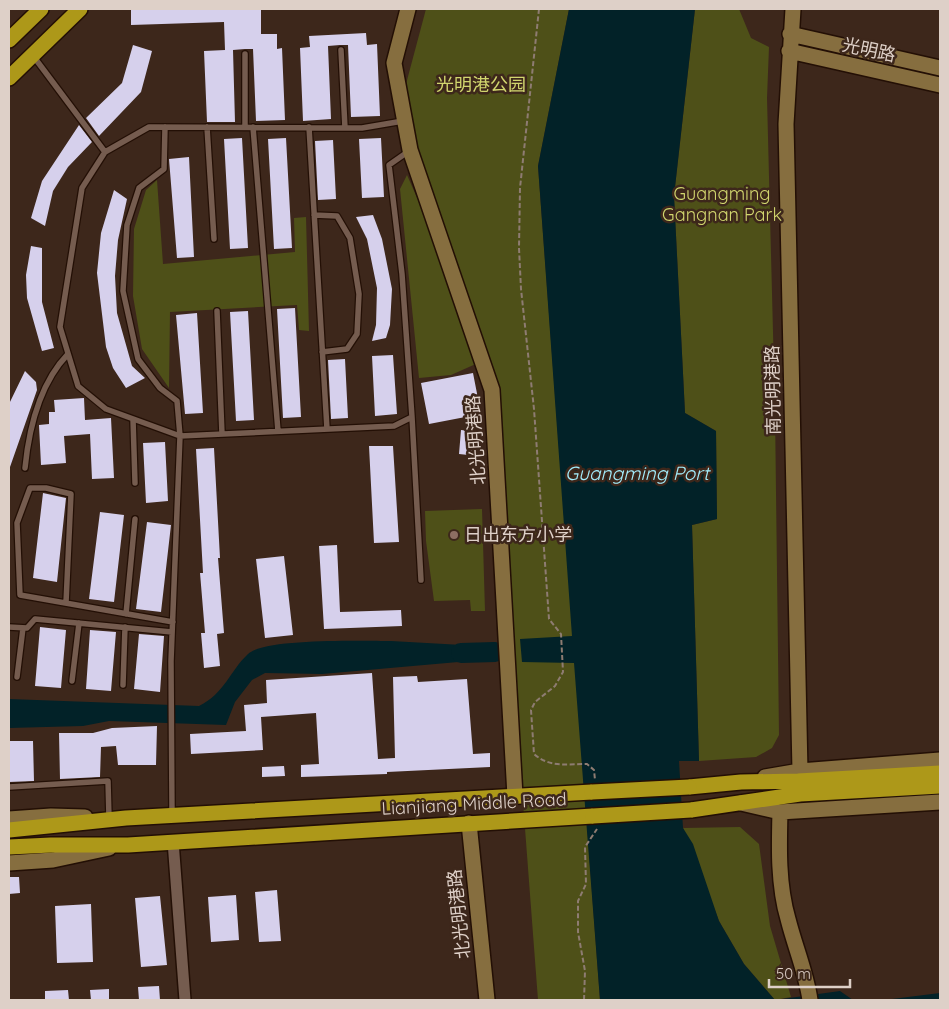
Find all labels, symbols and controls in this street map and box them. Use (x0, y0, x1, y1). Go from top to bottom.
street label: 光明路 (840, 33, 898, 66)
park label: 光明港公园 (436, 73, 526, 96)
park label: Guangming Gangnan Park (662, 182, 782, 226)
street label: 南光明港路 (760, 345, 785, 435)
street label: 北光明港路 (461, 394, 490, 486)
water label: Guangming Port (565, 461, 712, 485)
place label: 日出东方小学 (464, 523, 572, 546)
marker: 日出东方小学 (448, 529, 460, 541)
street label: Lianjiang Middle Road (381, 787, 567, 820)
street label: 北光明港路 (442, 868, 475, 960)
scale bar (769, 956, 850, 988)
text: 50 m (776, 964, 811, 983)

